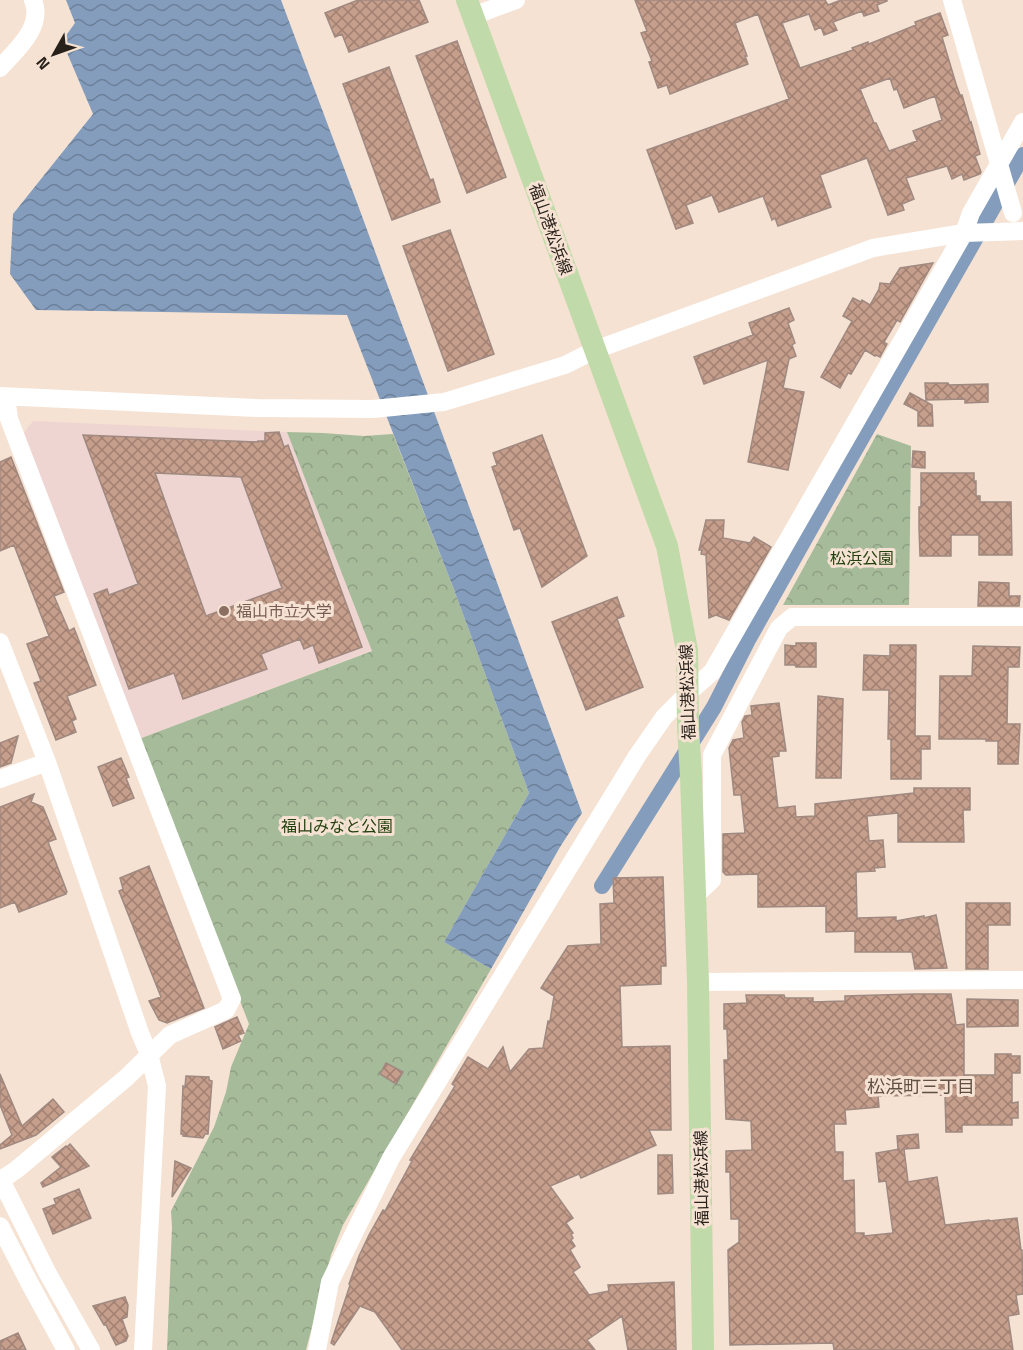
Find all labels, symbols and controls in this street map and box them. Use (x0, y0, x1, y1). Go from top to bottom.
north arrow (24, 24, 84, 84)
text: N (30, 52, 55, 76)
street label: 福山港松浜線 (523, 180, 579, 278)
park label: 松浜公園 (830, 546, 894, 570)
place label: 福山市立大学 (236, 599, 332, 623)
marker: 福山市立大学 (217, 604, 231, 618)
street label: 福山港松浜線 (673, 644, 701, 740)
park label: 福山みなと公園 (281, 814, 393, 838)
district label: 松浜町三丁目 (867, 1073, 975, 1100)
street label: 福山港松浜線 (688, 1130, 714, 1226)

